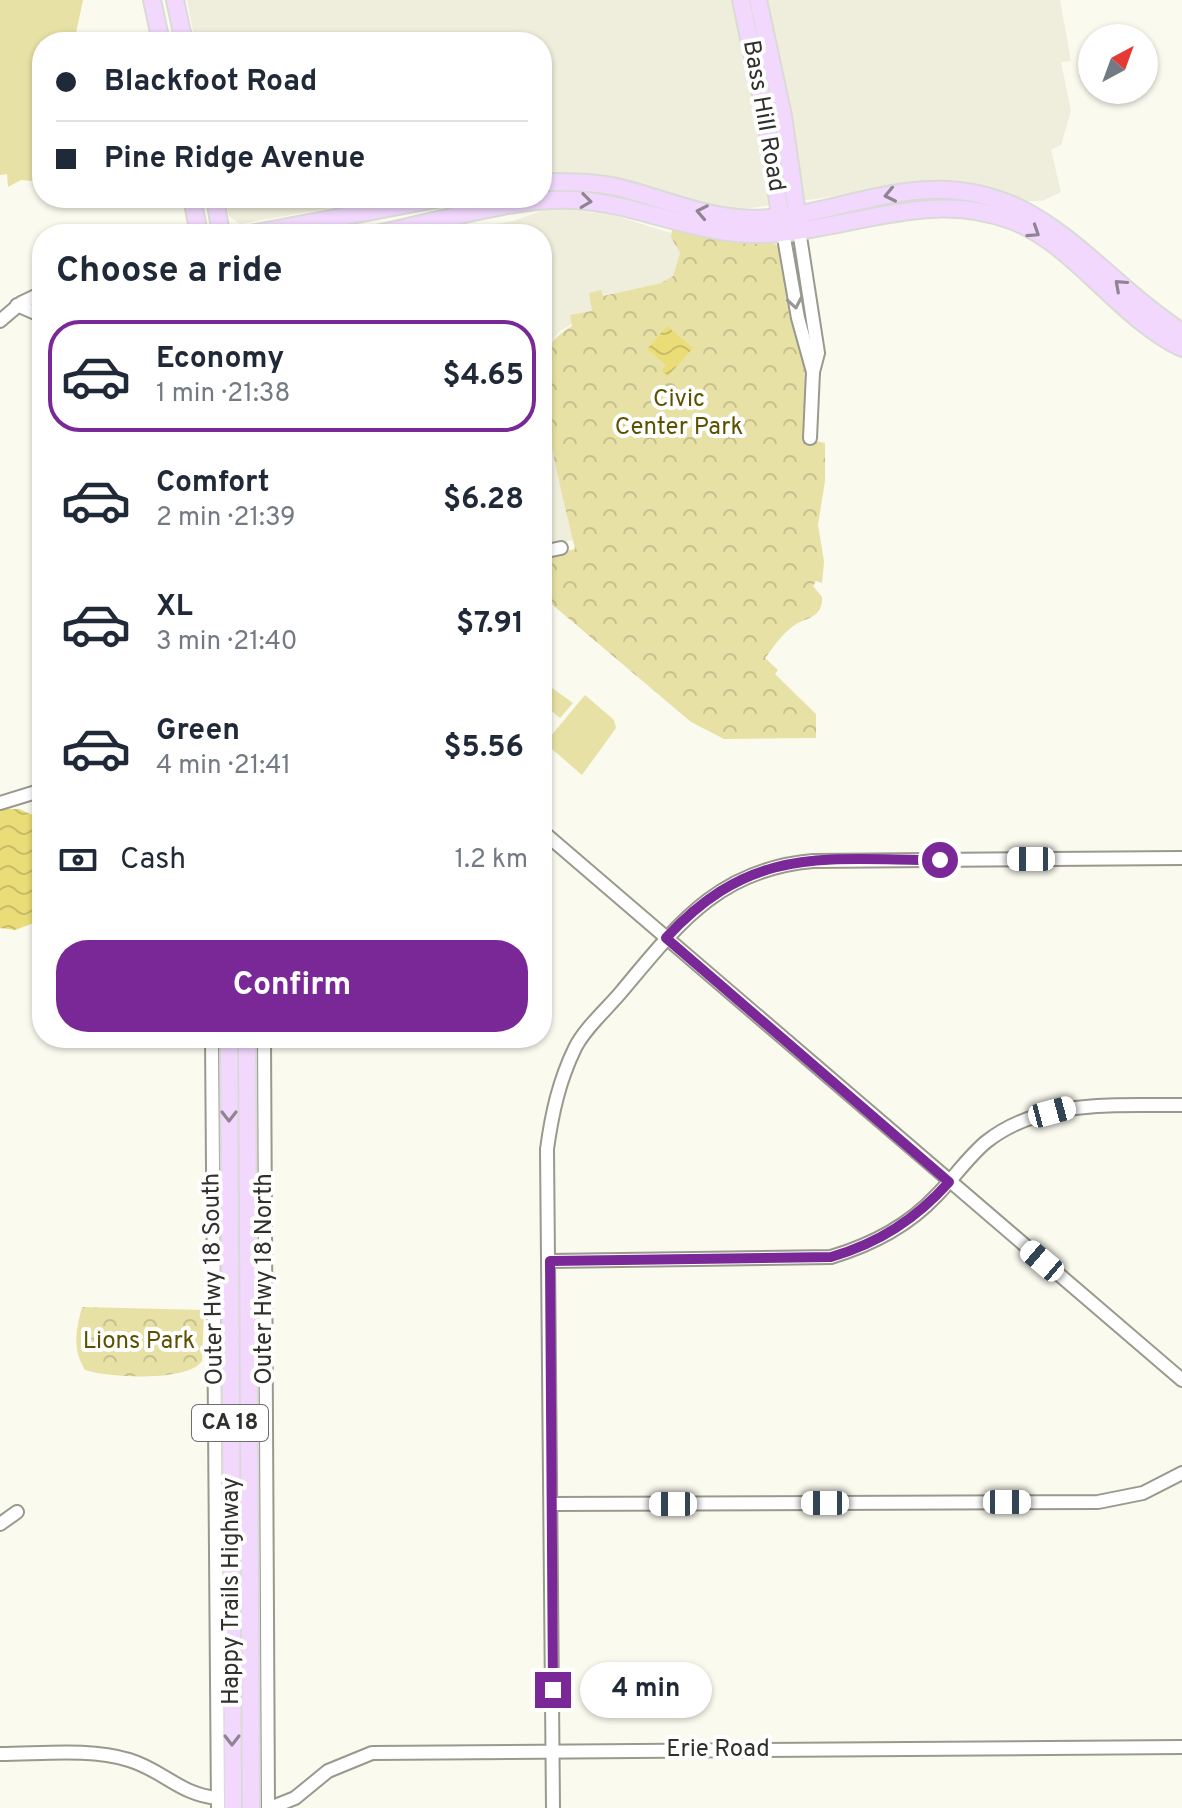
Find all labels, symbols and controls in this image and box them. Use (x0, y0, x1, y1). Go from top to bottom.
north arrow (1078, 24, 1158, 104)
map controls (1078, 24, 1158, 104)
street label: Bass Hill Road (735, 38, 791, 194)
text: Blackfoot Road (104, 64, 317, 101)
text: Pine Ridge Avenue (104, 141, 365, 178)
one-way arrow (884, 186, 898, 203)
one-way arrow (580, 193, 593, 210)
one-way arrow (696, 204, 709, 221)
one-way arrow (1025, 223, 1039, 238)
text: Choose a ride (56, 249, 282, 295)
one-way arrow (1115, 280, 1130, 294)
one-way arrow (786, 296, 803, 310)
icon: car (60, 340, 132, 412)
text: Economy (156, 341, 284, 378)
text: $4.65 (443, 358, 524, 395)
text: 1 min · 21:38 (156, 378, 290, 411)
park label: Civic Center Park (615, 385, 743, 443)
icon: car (60, 464, 132, 536)
text: Comfort (156, 465, 269, 502)
text: $6.28 (443, 482, 524, 519)
text: 2 min · 21:39 (156, 502, 296, 535)
icon: car (60, 588, 132, 660)
text: XL (156, 589, 193, 626)
text: $7.91 (456, 606, 524, 643)
text: 3 min · 21:40 (156, 626, 298, 659)
icon: car (60, 712, 132, 784)
text: Green (156, 713, 240, 750)
text: $5.56 (444, 730, 524, 767)
text: 4 min · 21:41 (156, 750, 291, 783)
icon: cash (56, 838, 100, 882)
text: Cash (120, 842, 186, 879)
route start (922, 842, 958, 878)
text: 1.2 km (455, 844, 528, 877)
car (1007, 847, 1055, 871)
button: Confirm (56, 940, 528, 1032)
car (1026, 1094, 1078, 1130)
one-way arrow (220, 1110, 238, 1123)
street label: Outer Hwy 18 South (197, 1173, 231, 1385)
street label: Outer Hwy 18 North (250, 1173, 280, 1385)
car (1016, 1236, 1068, 1286)
park label: Lions Park (83, 1327, 195, 1357)
road number: CA 18 (192, 1405, 268, 1441)
street label: Happy Trails Highway (217, 1477, 247, 1705)
car (983, 1490, 1031, 1514)
car (801, 1491, 849, 1515)
car (649, 1492, 697, 1516)
callout: 4 min (581, 1662, 713, 1718)
route end (535, 1672, 571, 1708)
text: 4 min (612, 1673, 680, 1706)
one-way arrow (224, 1734, 241, 1747)
street label: Erie Road (666, 1735, 770, 1765)

